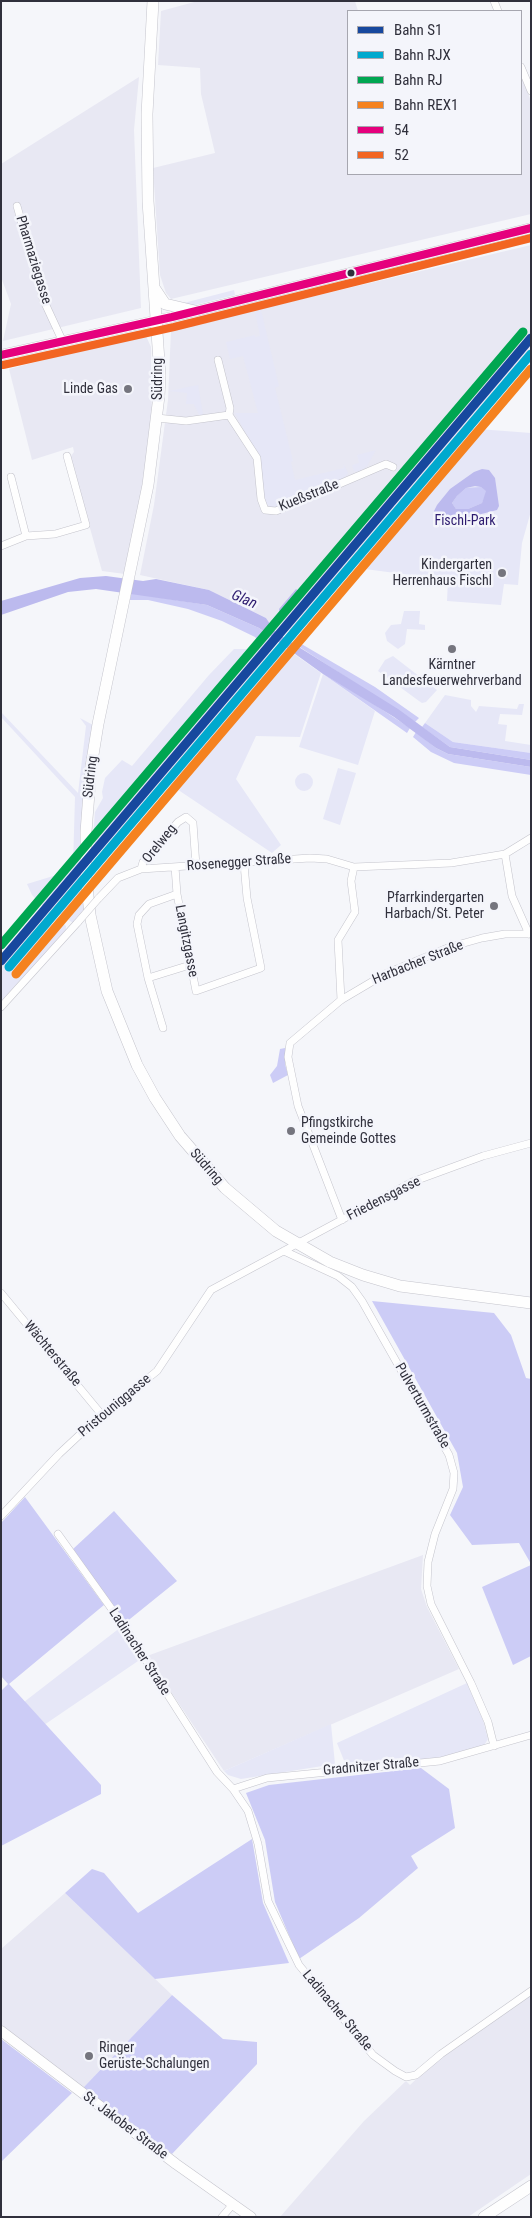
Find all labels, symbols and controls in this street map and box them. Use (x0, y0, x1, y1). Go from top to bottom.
legend (347, 10, 522, 175)
text: Bahn S1 (394, 21, 443, 39)
text: Bahn RJX (394, 46, 451, 64)
text: Bahn RJ (394, 71, 443, 89)
text: Bahn REX1 (394, 96, 458, 114)
text: 54 (394, 121, 409, 139)
text: 52 (394, 146, 409, 164)
street label: Pharmaziegasse (12, 214, 54, 306)
unlabelled marker (346, 268, 356, 278)
street label: Südring (150, 358, 166, 400)
place label: Linde Gas (63, 381, 118, 397)
marker: Linde Gas (122, 383, 134, 395)
street label: Kueßstraße (277, 476, 341, 516)
park label: Fischl-Park (434, 513, 496, 529)
place label: Kindergarten Herrenhaus Fischl (392, 557, 492, 590)
marker: Kindergarten Herrenhaus Fischl (496, 567, 508, 579)
water label: Glan (228, 586, 260, 614)
marker: Kärntner Landesfeuerwehrverband (446, 643, 458, 655)
place label: Kärntner Landesfeuerwehrverband (382, 657, 522, 690)
street label: Südring (80, 755, 102, 799)
street label: Orelweg (139, 821, 181, 867)
street label: Rosenegger Straße (186, 851, 292, 875)
place label: Pfarrkindergarten Harbach/St. Peter (385, 890, 484, 922)
marker: Pfarrkindergarten Harbach/St. Peter (488, 900, 500, 912)
street label: Langitzgasse (171, 903, 201, 979)
street label: Harbacher Straße (370, 937, 466, 989)
place label: Pfingstkirche Gemeinde Gottes (301, 1115, 396, 1148)
marker: Pfingstkirche Gemeinde Gottes (285, 1125, 297, 1137)
street label: Südring (186, 1146, 226, 1188)
street label: Friedensgasse (344, 1173, 424, 1225)
street label: Wächterstraße (20, 1318, 84, 1390)
street label: Pulverturmstraße (391, 1360, 453, 1452)
street label: Pristouniggasse (75, 1371, 155, 1441)
street label: Ladinacher Straße (105, 1605, 173, 1699)
street label: Gradnitzer Straße (322, 1754, 420, 1780)
street label: Ladinacher Straße (298, 1967, 376, 2055)
place label: Ringer Gerüste-Schalungen (99, 2040, 210, 2072)
marker: Ringer Gerüste-Schalungen (83, 2050, 95, 2062)
street label: St. Jakober Straße (79, 2089, 171, 2163)

